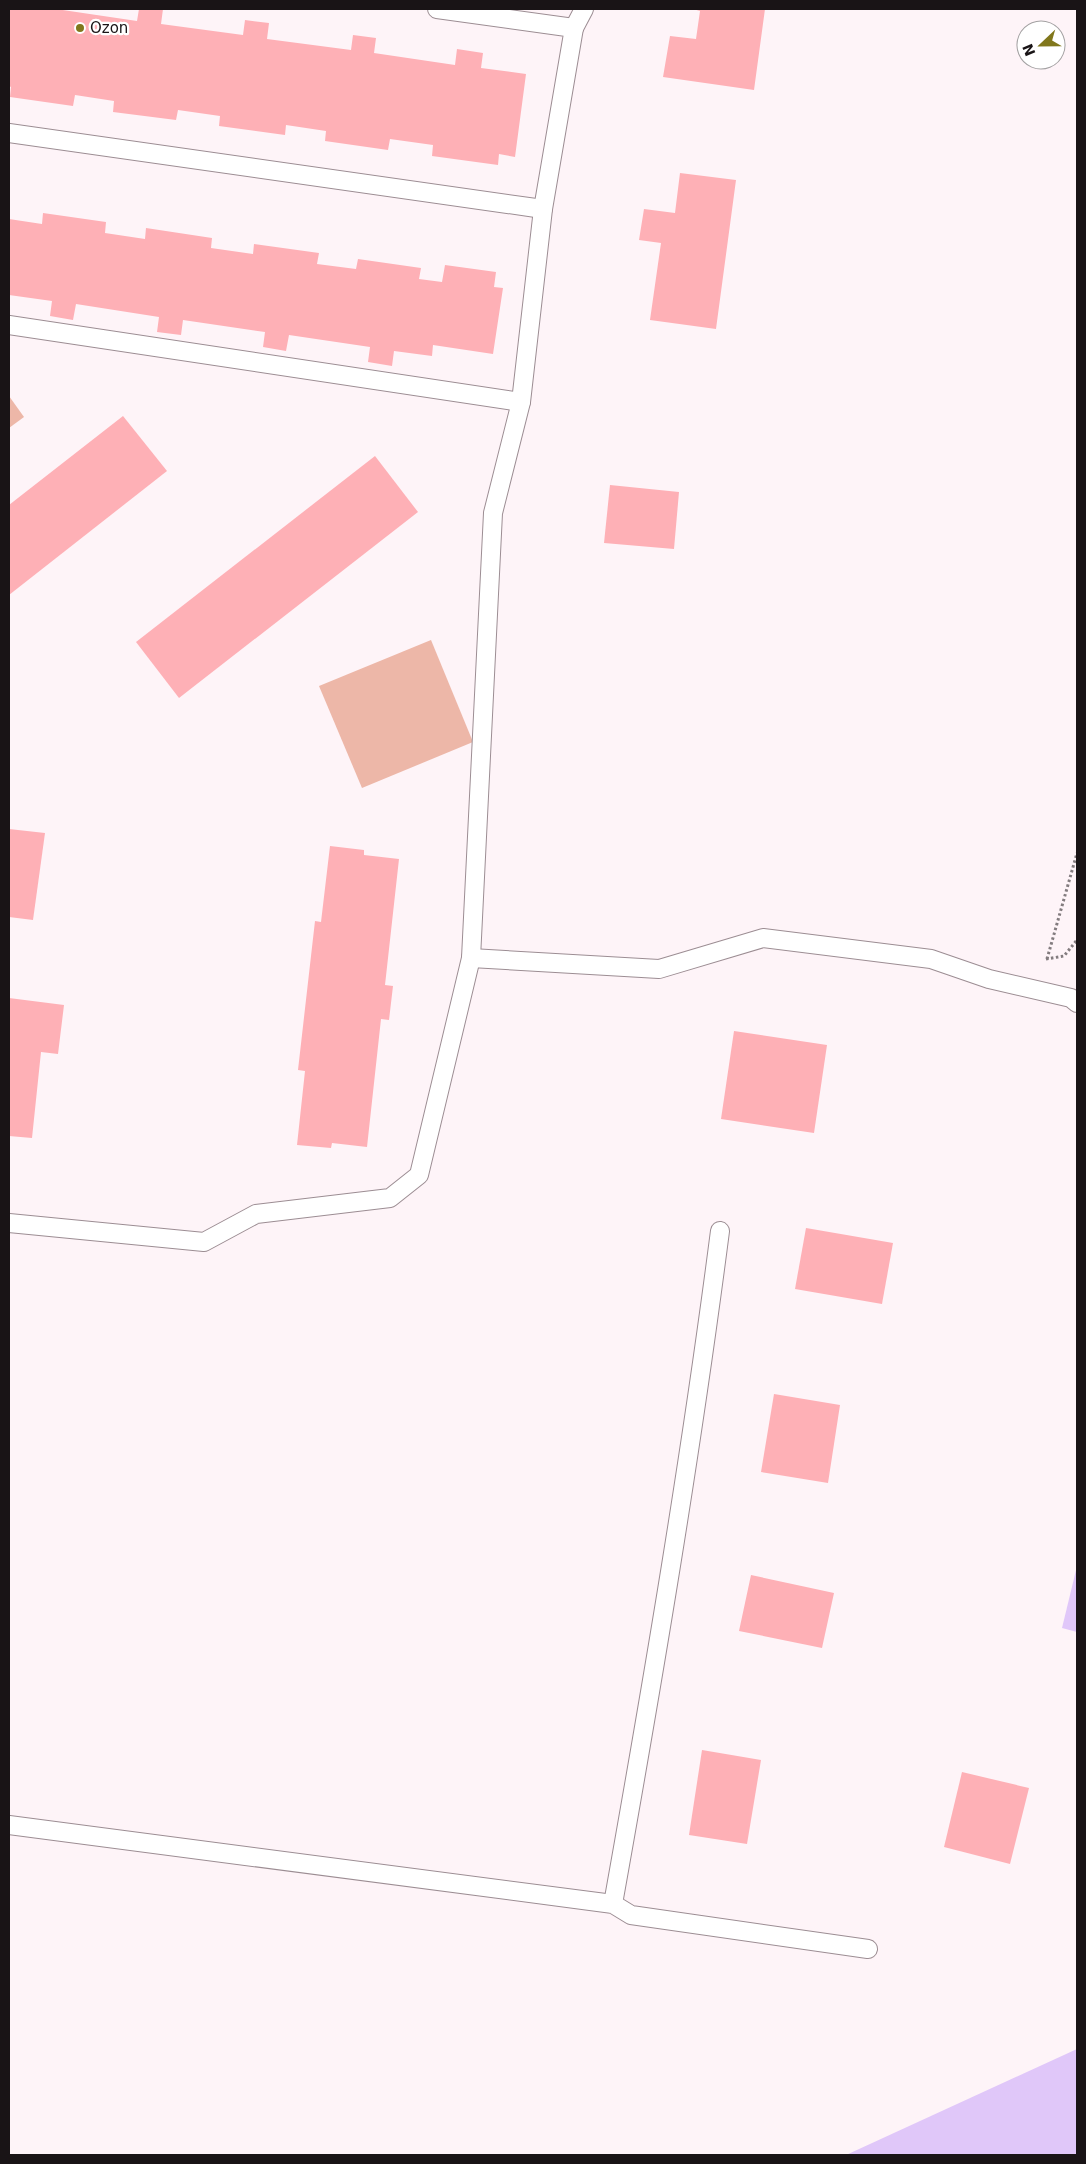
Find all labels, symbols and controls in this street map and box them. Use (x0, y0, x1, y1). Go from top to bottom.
place label: Ozon (90, 19, 128, 37)
north arrow (1016, 20, 1066, 70)
marker: Ozon (74, 22, 86, 34)
text: N (1019, 41, 1039, 58)

